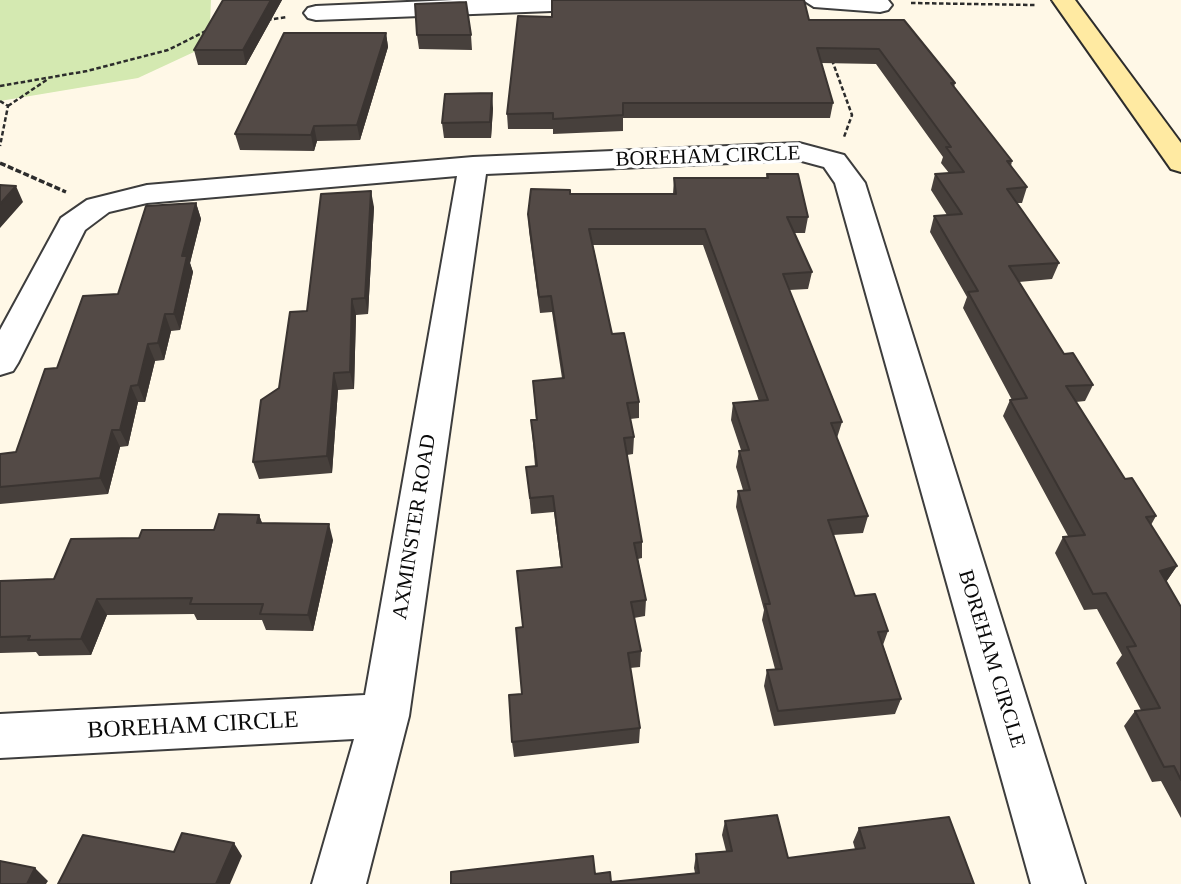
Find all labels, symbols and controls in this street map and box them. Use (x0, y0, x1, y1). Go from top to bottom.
street label: BOREHAM CIRCLE (615, 141, 801, 173)
street label: AXMINSTER ROAD (388, 433, 442, 621)
street label: BOREHAM CIRCLE (952, 567, 1030, 751)
street label: BOREHAM CIRCLE (87, 706, 299, 746)

